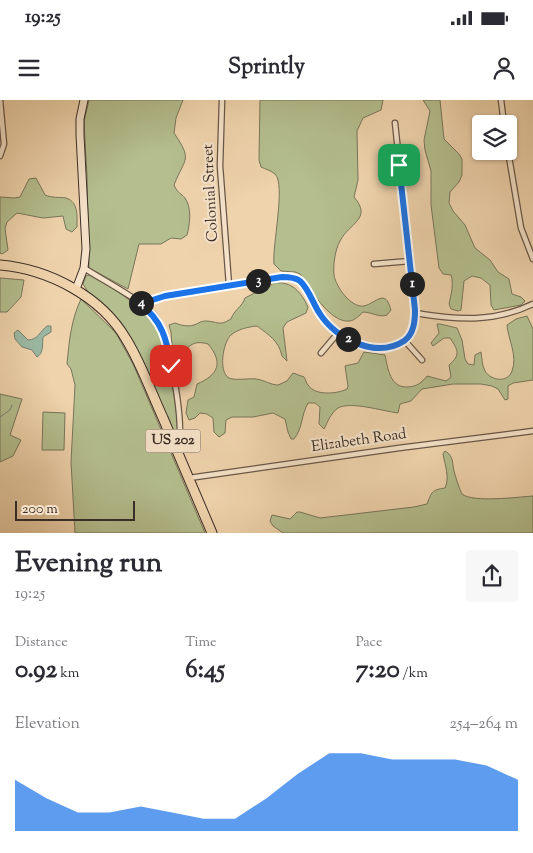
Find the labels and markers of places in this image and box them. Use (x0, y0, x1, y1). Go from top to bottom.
pin (378, 144, 420, 186)
pin: 3 (246, 268, 270, 294)
pin: 1 (400, 272, 424, 296)
pin: 4 (128, 290, 154, 316)
pin: 2 (336, 326, 360, 352)
pin (150, 345, 192, 387)

